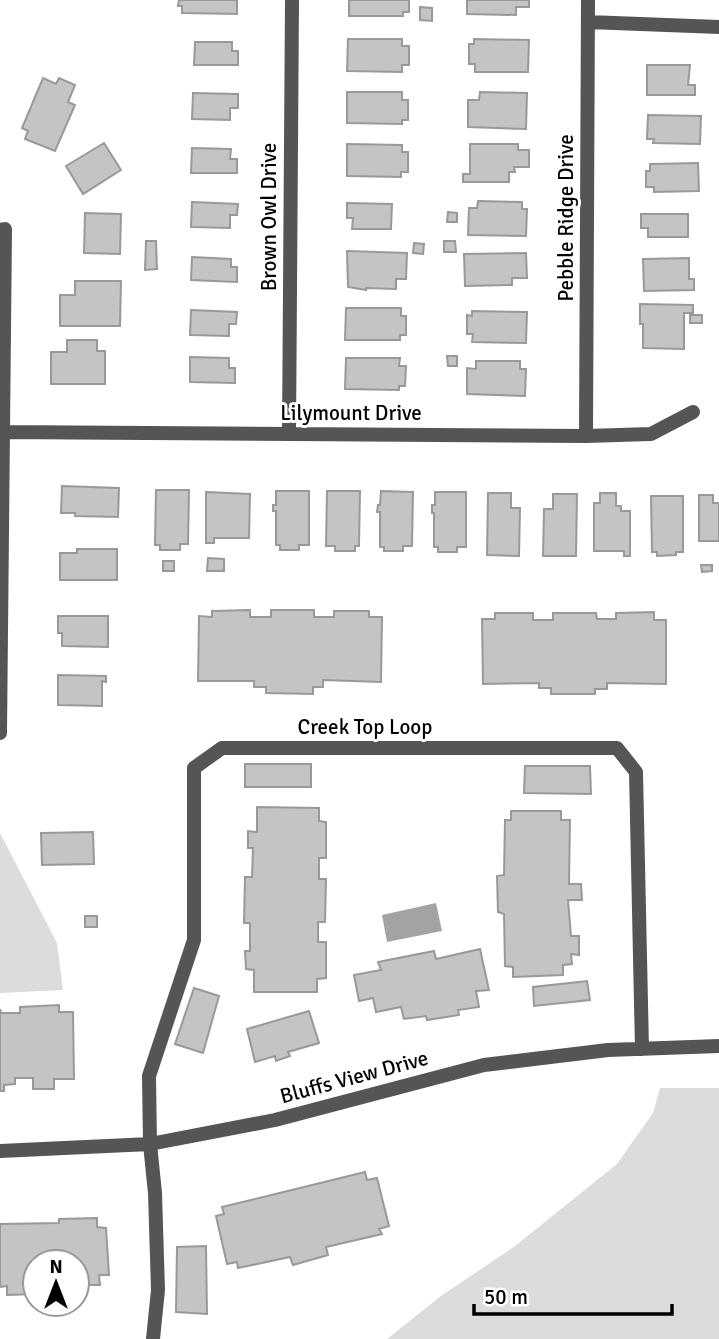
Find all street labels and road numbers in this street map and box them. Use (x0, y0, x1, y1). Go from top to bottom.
street label: Pebble Ridge Drive (553, 134, 579, 302)
street label: Brown Owl Drive (256, 143, 282, 291)
street label: Lilymount Drive (280, 400, 422, 426)
street label: Creek Top Loop (298, 714, 432, 740)
street label: Bluffs View Drive (277, 1045, 431, 1109)

